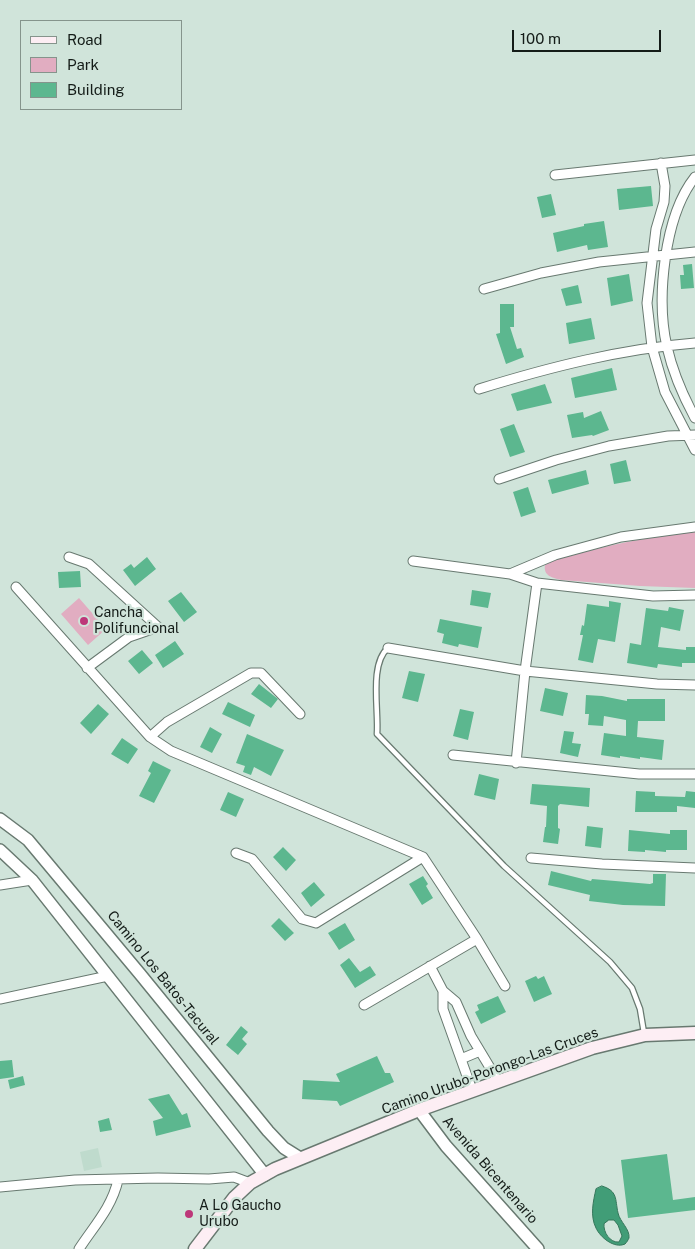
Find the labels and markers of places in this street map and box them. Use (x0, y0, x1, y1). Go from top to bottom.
place label: Cancha Polifuncional (94, 605, 179, 638)
marker: Cancha Polifuncional (78, 615, 90, 627)
place label: A Lo Gaucho Urubo (199, 1198, 281, 1230)
marker: A Lo Gaucho Urubo (183, 1208, 195, 1220)

